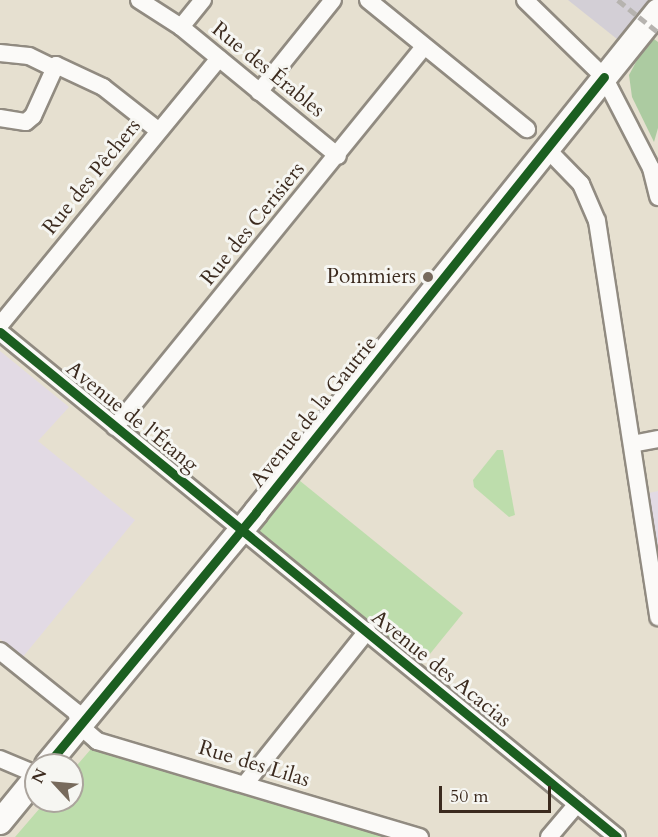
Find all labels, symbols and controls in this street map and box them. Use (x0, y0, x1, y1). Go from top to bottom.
street label: Rue des Érables (207, 17, 329, 123)
street label: Rue des Pêchers (38, 114, 146, 240)
street label: Rue des Cerisiers (196, 157, 310, 291)
place label: Pommiers (327, 264, 416, 290)
marker: Pommiers (421, 270, 435, 284)
street label: Avenue de la Gautrie (245, 331, 383, 493)
street label: Avenue de l'Étang (61, 356, 203, 478)
street label: Avenue des Acacias (366, 605, 516, 733)
street label: Rue des Lilas (195, 735, 313, 793)
north arrow (24, 753, 84, 813)
text: N (27, 765, 53, 787)
scale bar (442, 774, 554, 812)
text: 50 m (450, 784, 489, 809)

